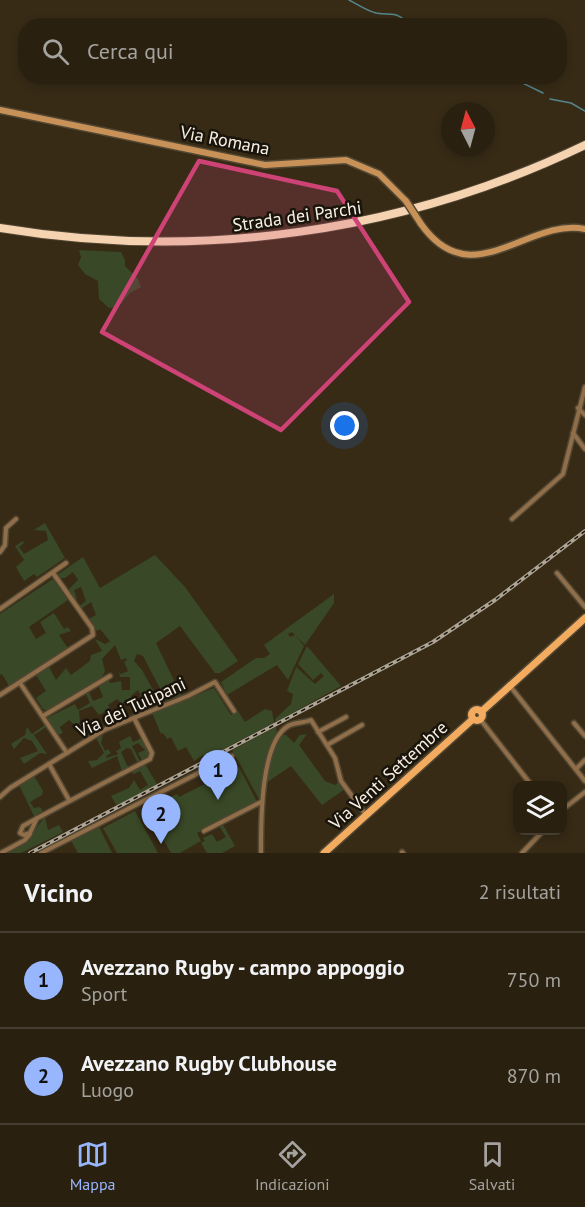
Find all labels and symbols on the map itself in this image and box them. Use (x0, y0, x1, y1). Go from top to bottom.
north arrow (441, 102, 495, 156)
street label: Via Romana (177, 120, 272, 160)
street label: Strada dei Parchi (231, 196, 363, 236)
your location (330, 411, 359, 440)
street label: Via dei Tulipani (72, 672, 189, 743)
street label: Via Venti Settembre (323, 716, 452, 835)
pin: 1 (198, 750, 238, 800)
pin: 2 (142, 794, 180, 844)

